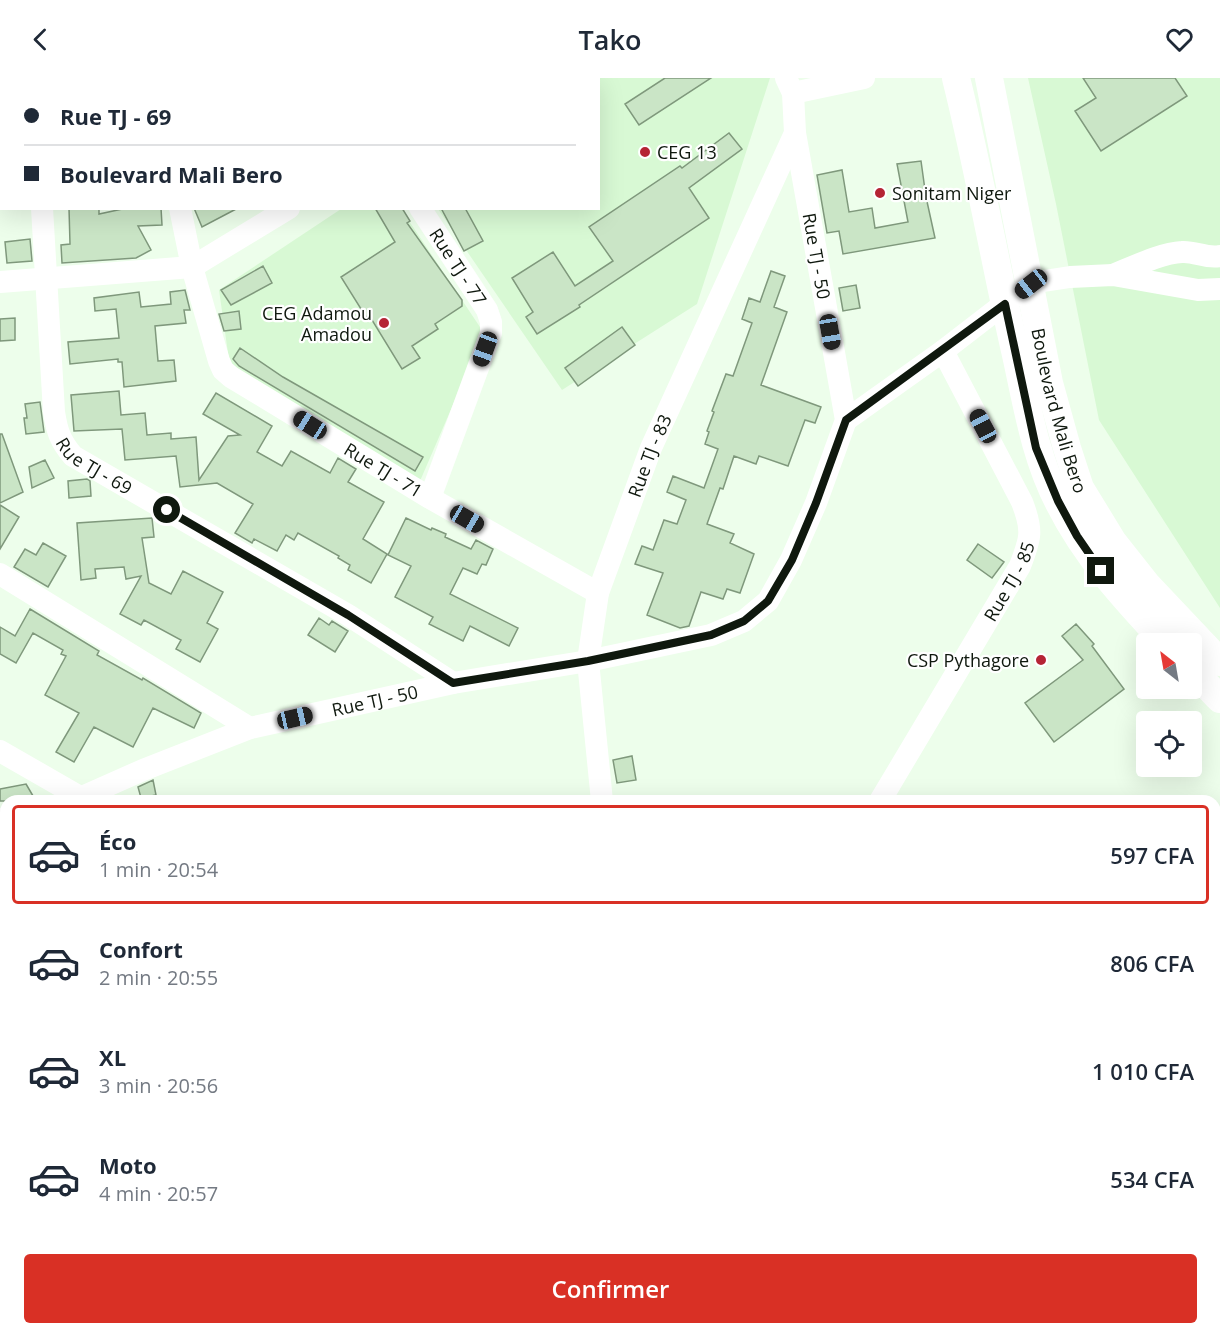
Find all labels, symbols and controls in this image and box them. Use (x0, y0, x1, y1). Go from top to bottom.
text: Tako (579, 21, 641, 58)
icon: back (24, 23, 57, 56)
icon: heart (1163, 23, 1196, 56)
text: Rue TJ - 69 (60, 101, 171, 131)
place label: CEG 13 (657, 140, 717, 164)
marker: CEG 13 (638, 145, 652, 159)
text: Boulevard Mali Bero (60, 159, 283, 189)
place label: Sonitam Niger (892, 181, 1012, 205)
marker: Sonitam Niger (873, 186, 887, 200)
street label: Rue TJ - 50 (798, 211, 836, 301)
street label: Rue TJ - 77 (424, 223, 492, 310)
car (1011, 266, 1051, 302)
place label: CEG Adamou Amadou (262, 301, 372, 346)
car (818, 313, 842, 351)
marker: CEG Adamou Amadou (377, 316, 391, 330)
street label: Boulevard Mali Bero (1026, 326, 1093, 496)
car (470, 329, 500, 369)
car (967, 406, 999, 446)
car (290, 408, 330, 442)
street label: Rue TJ - 83 (622, 410, 677, 501)
street label: Rue TJ - 69 (51, 433, 137, 500)
street label: Rue TJ - 71 (340, 437, 427, 503)
route start (153, 496, 180, 523)
car (447, 502, 487, 536)
street label: Rue TJ - 85 (978, 539, 1040, 626)
route end (1087, 557, 1114, 584)
north arrow (1136, 633, 1202, 699)
map controls (1136, 633, 1202, 777)
place label: CSP Pythagore (907, 648, 1029, 672)
marker: CSP Pythagore (1034, 653, 1048, 667)
street label: Rue TJ - 50 (329, 679, 420, 722)
car (275, 705, 315, 731)
button: locate (1136, 711, 1202, 777)
text: Éco (99, 826, 136, 856)
icon: car (27, 828, 81, 882)
text: 597 CFA (1110, 840, 1194, 870)
text: 1 min · 20:54 (99, 856, 218, 883)
text: Confort (99, 934, 183, 964)
icon: car (27, 936, 81, 990)
text: 806 CFA (1110, 948, 1194, 978)
text: 2 min · 20:55 (99, 964, 218, 991)
text: XL (99, 1042, 126, 1072)
icon: car (27, 1044, 81, 1098)
text: 1 010 CFA (1092, 1056, 1194, 1086)
text: 3 min · 20:56 (99, 1072, 218, 1099)
text: Moto (99, 1150, 157, 1180)
icon: car (27, 1152, 81, 1206)
text: 534 CFA (1110, 1164, 1194, 1194)
text: 4 min · 20:57 (99, 1180, 218, 1207)
button: Confirmer (24, 1254, 1197, 1323)

